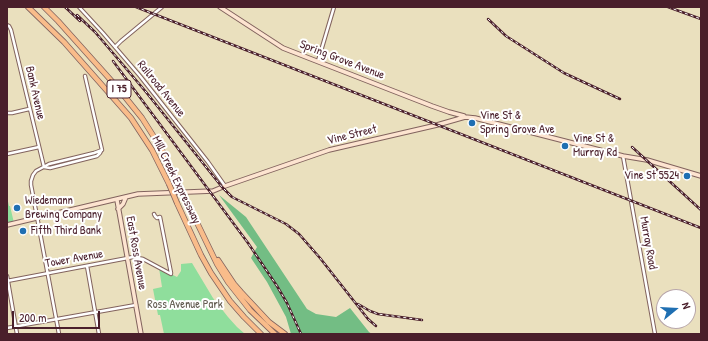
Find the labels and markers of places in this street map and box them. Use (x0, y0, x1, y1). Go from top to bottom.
place label: Vine St & Spring Grove Ave (480, 109, 554, 137)
marker: Vine St & Spring Grove Ave (467, 118, 477, 128)
place label: Vine St & Murray Rd (573, 132, 617, 160)
marker: Vine St & Murray Rd (560, 141, 570, 151)
place label: Vine St 5524 (624, 169, 679, 183)
marker: Vine St 5524 (682, 171, 692, 181)
place label: Wiedemann Brewing Company (25, 194, 102, 222)
marker: Wiedemann Brewing Company (12, 203, 22, 213)
place label: Fifth Third Bank (31, 224, 101, 238)
marker: Fifth Third Bank (18, 226, 28, 236)

